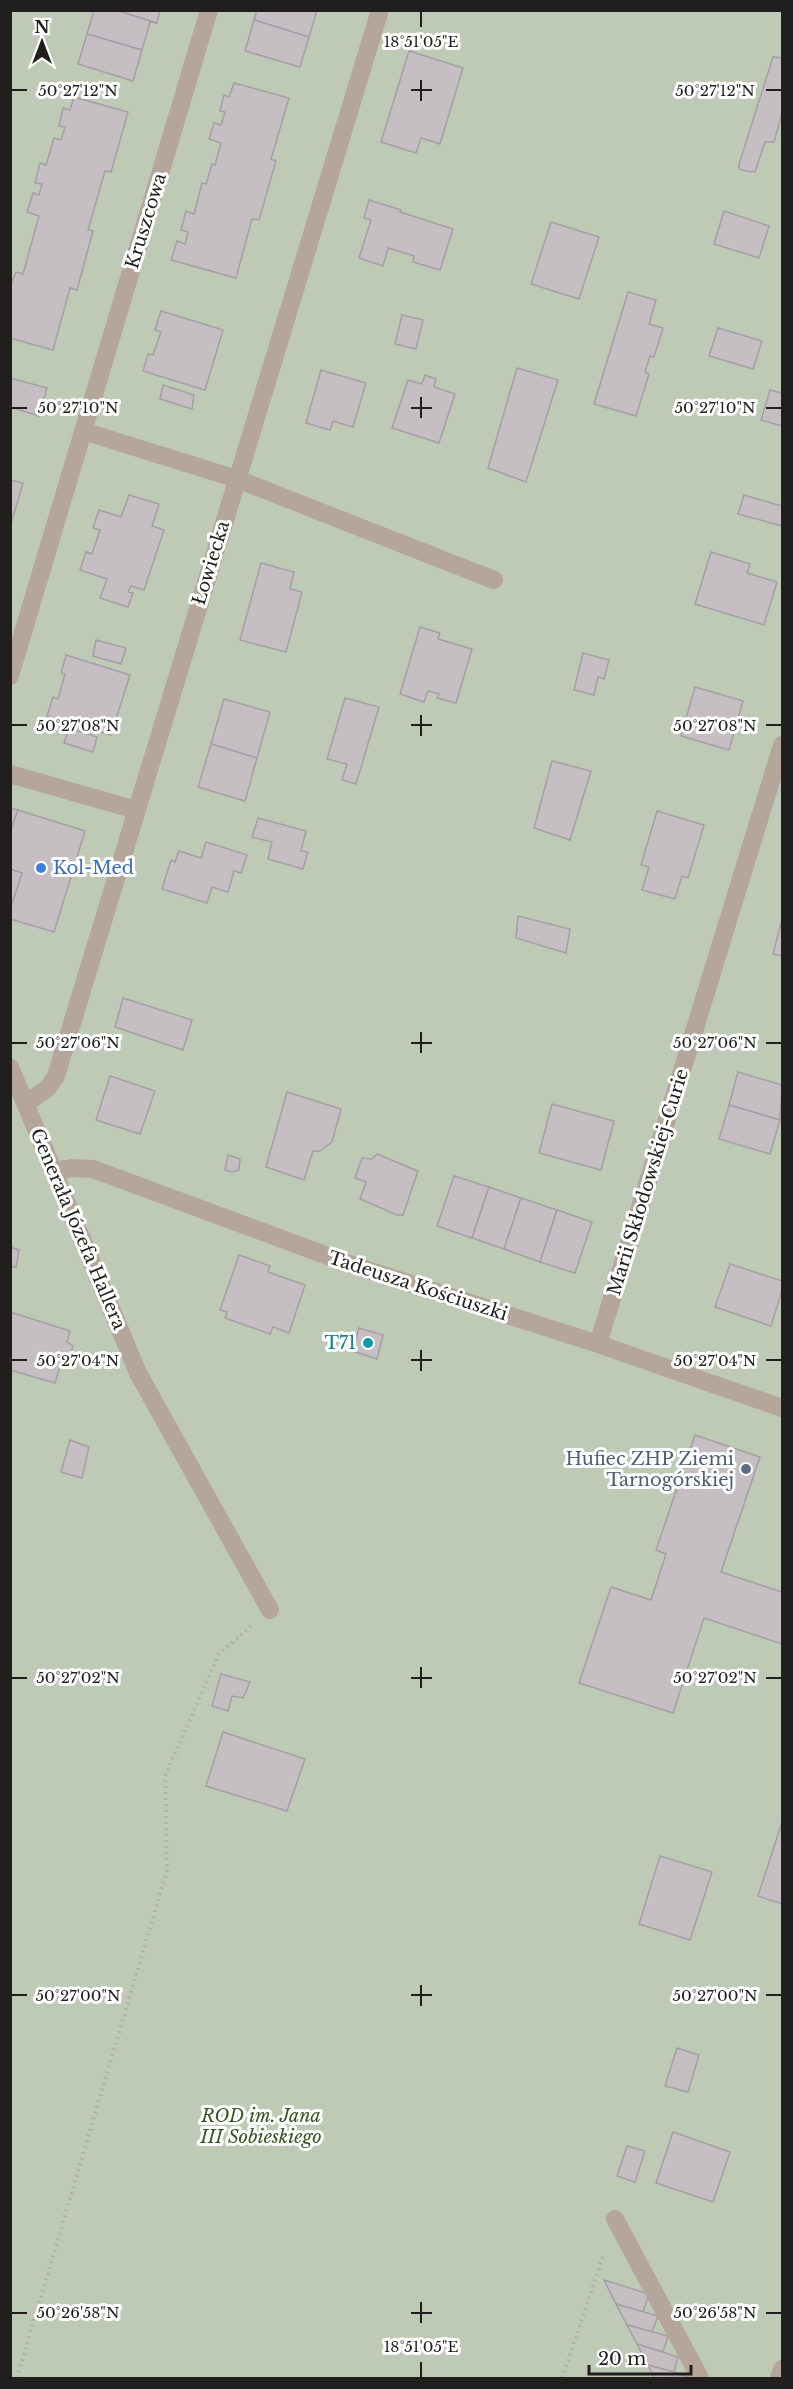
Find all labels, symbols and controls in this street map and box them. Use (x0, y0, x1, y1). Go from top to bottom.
north arrow (12, 12, 72, 72)
text: N (34, 17, 50, 37)
text: 18°51'05"E (384, 32, 458, 51)
text: 50°27'12"N (38, 81, 118, 100)
text: 50°27'12"N (675, 81, 755, 100)
street label: Kruszcowa (121, 170, 171, 272)
text: 50°27'10"N (38, 398, 118, 417)
text: 50°27'10"N (675, 398, 755, 417)
street label: Łowiecka (188, 518, 234, 608)
text: 50°27'08"N (36, 716, 120, 735)
text: 50°27'08"N (673, 716, 757, 735)
place label: Kol-Med (53, 857, 134, 879)
marker: Kol-Med (34, 861, 48, 875)
text: 50°27'06"N (36, 1033, 120, 1052)
text: 50°27'06"N (673, 1033, 757, 1052)
street label: Marii Skłodowskiej-Curie (603, 1066, 693, 1298)
street label: Generała Józefa Hallera (26, 1125, 130, 1333)
street label: Tadeusza Kościuszki (326, 1247, 510, 1325)
place label: T71 (324, 1332, 356, 1354)
marker: T71 (361, 1336, 375, 1350)
text: 50°27'04"N (37, 1351, 119, 1370)
text: 50°27'04"N (674, 1351, 756, 1370)
place label: Hufiec ZHP Ziemi Tarnogórskiej (566, 1448, 734, 1491)
marker: Hufiec ZHP Ziemi Tarnogórskiej (739, 1462, 753, 1476)
text: 50°27'02"N (36, 1668, 120, 1687)
text: 50°27'02"N (673, 1668, 757, 1687)
text: 50°27'00"N (36, 1986, 120, 2005)
text: 50°27'00"N (673, 1986, 757, 2005)
park label: ROD im. Jana III Sobieskiego (199, 2105, 322, 2148)
text: 50°26'58"N (37, 2303, 119, 2322)
text: 50°26'58"N (674, 2303, 756, 2322)
text: 18°51'05"E (384, 2337, 458, 2356)
scale bar (589, 2338, 691, 2376)
text: 20 m (598, 2348, 646, 2370)

